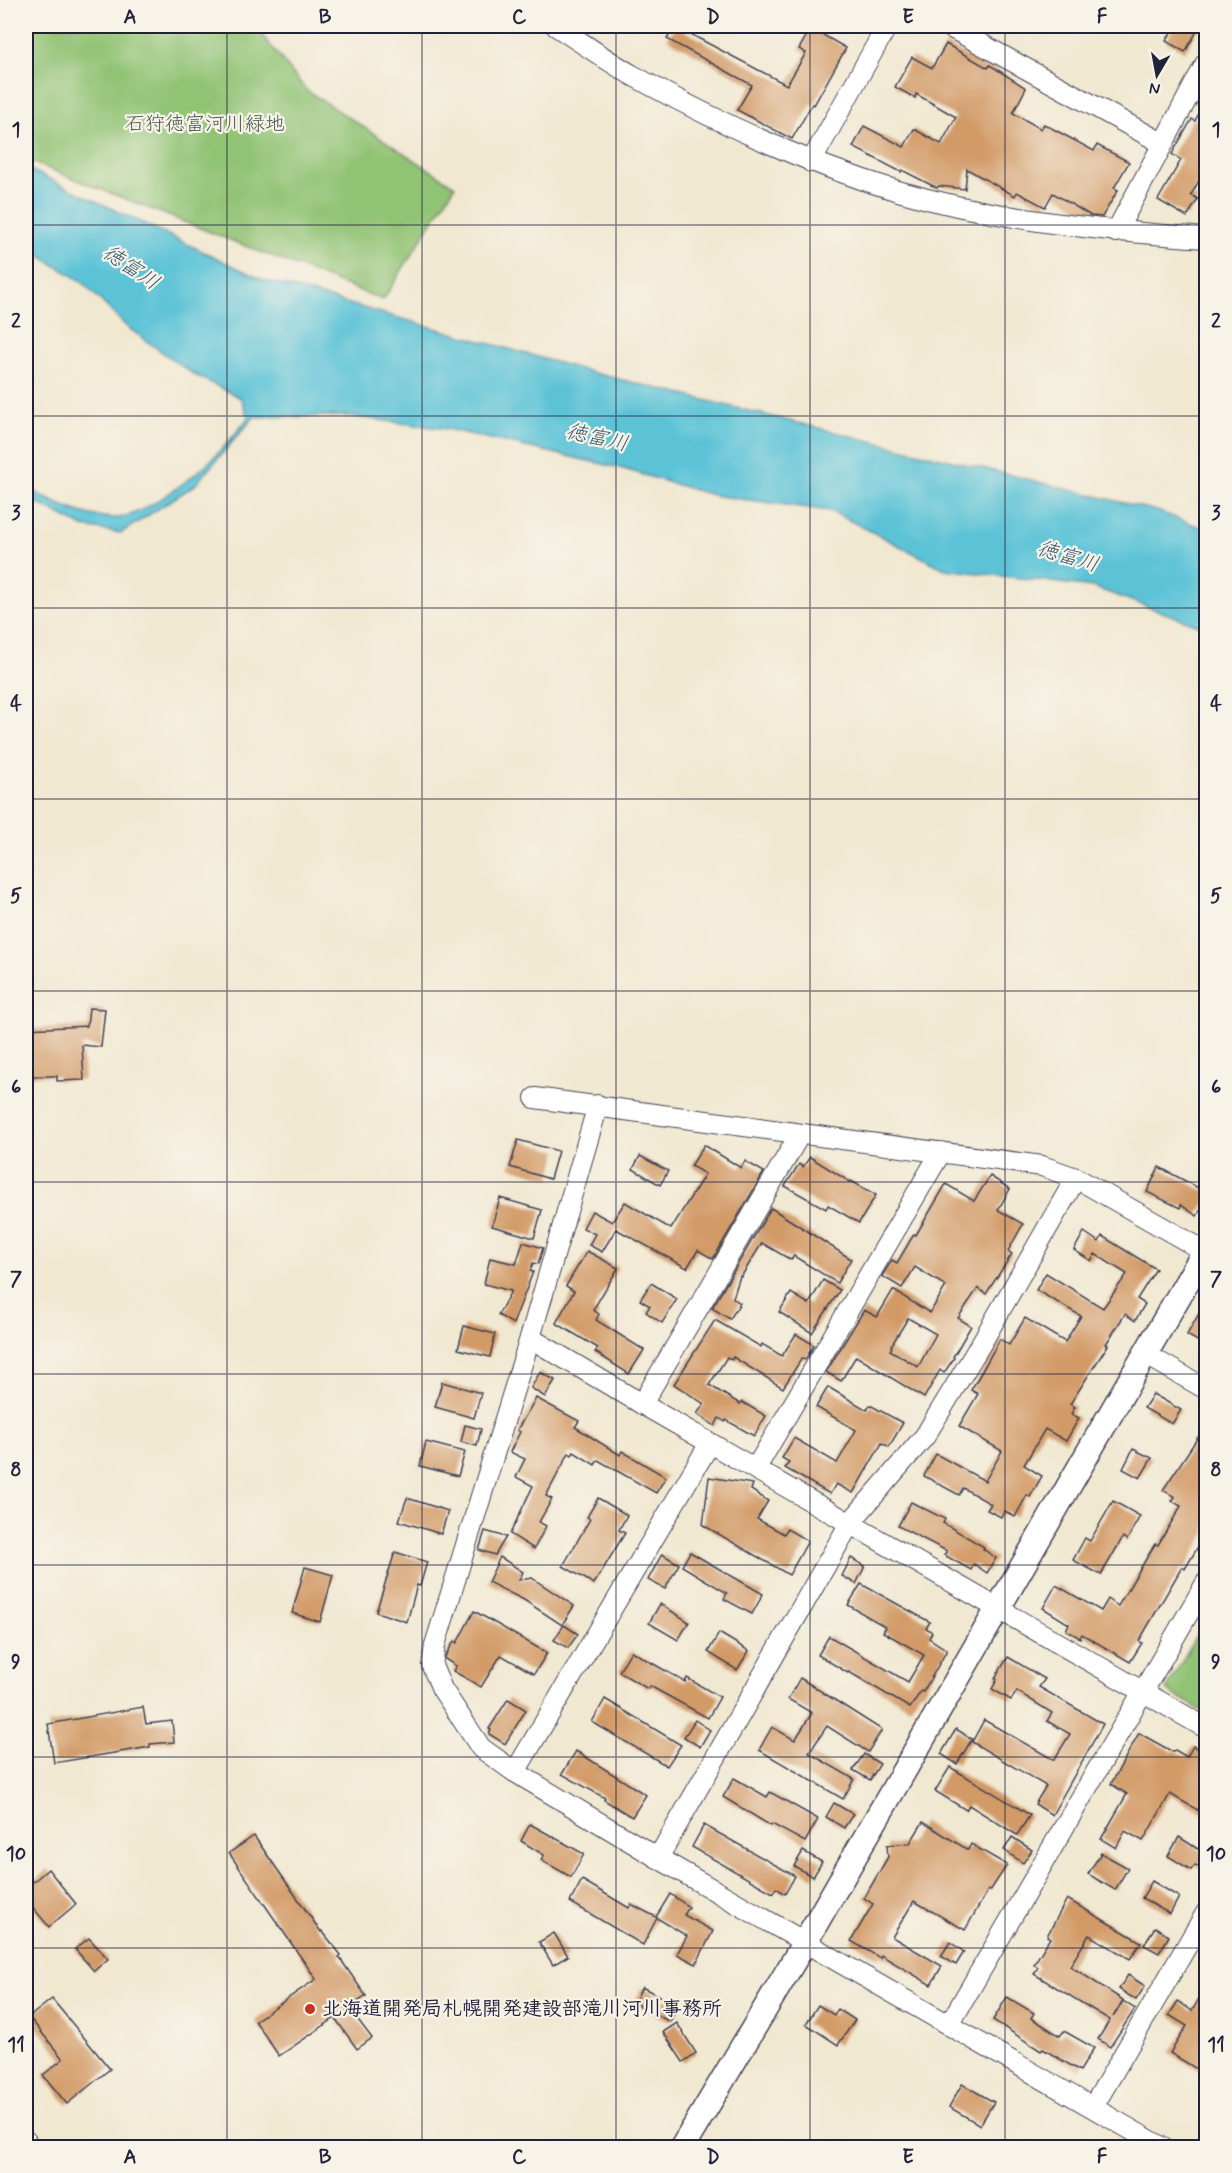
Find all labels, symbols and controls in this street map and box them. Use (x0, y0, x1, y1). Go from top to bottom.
text: A (123, 4, 137, 31)
text: B (319, 4, 332, 31)
text: C (512, 4, 527, 31)
text: D (706, 4, 720, 31)
text: E (902, 4, 914, 31)
text: F (1097, 4, 1108, 31)
north arrow (1127, 45, 1187, 105)
text: N (1148, 77, 1162, 100)
park label: 石狩徳富河川緑地 (125, 111, 285, 138)
text: 1 (12, 117, 20, 144)
text: 1 (1212, 117, 1220, 144)
water label: 徳富川 (97, 239, 165, 297)
text: 2 (11, 308, 21, 335)
text: 2 (1211, 308, 1221, 335)
water label: 徳富川 (563, 417, 631, 459)
text: 3 (11, 500, 21, 527)
text: 3 (1211, 500, 1221, 527)
water label: 徳富川 (1034, 534, 1102, 580)
text: 4 (10, 691, 22, 718)
text: 4 (1210, 691, 1222, 718)
text: 5 (10, 883, 22, 910)
text: 5 (1210, 883, 1222, 910)
text: 6 (11, 1074, 21, 1101)
text: 6 (1211, 1074, 1221, 1101)
text: 7 (10, 1266, 22, 1293)
text: 7 (1210, 1266, 1222, 1293)
text: 8 (10, 1457, 22, 1484)
text: 8 (1210, 1457, 1222, 1484)
text: 9 (11, 1649, 21, 1676)
text: 9 (1211, 1649, 1221, 1676)
text: 10 (6, 1841, 26, 1868)
text: 10 (1206, 1841, 1226, 1868)
place label: 北海道開発局札幌開発建設部滝川河川事務所 (322, 1996, 722, 2023)
marker: 北海道開発局札幌開発建設部滝川河川事務所 (303, 2002, 317, 2016)
text: 11 (7, 2032, 25, 2059)
text: 11 (1207, 2032, 1225, 2059)
text: A (123, 2144, 137, 2171)
text: B (319, 2144, 332, 2171)
text: C (512, 2144, 527, 2171)
text: D (706, 2144, 720, 2171)
text: E (902, 2144, 914, 2171)
text: F (1097, 2144, 1108, 2171)

